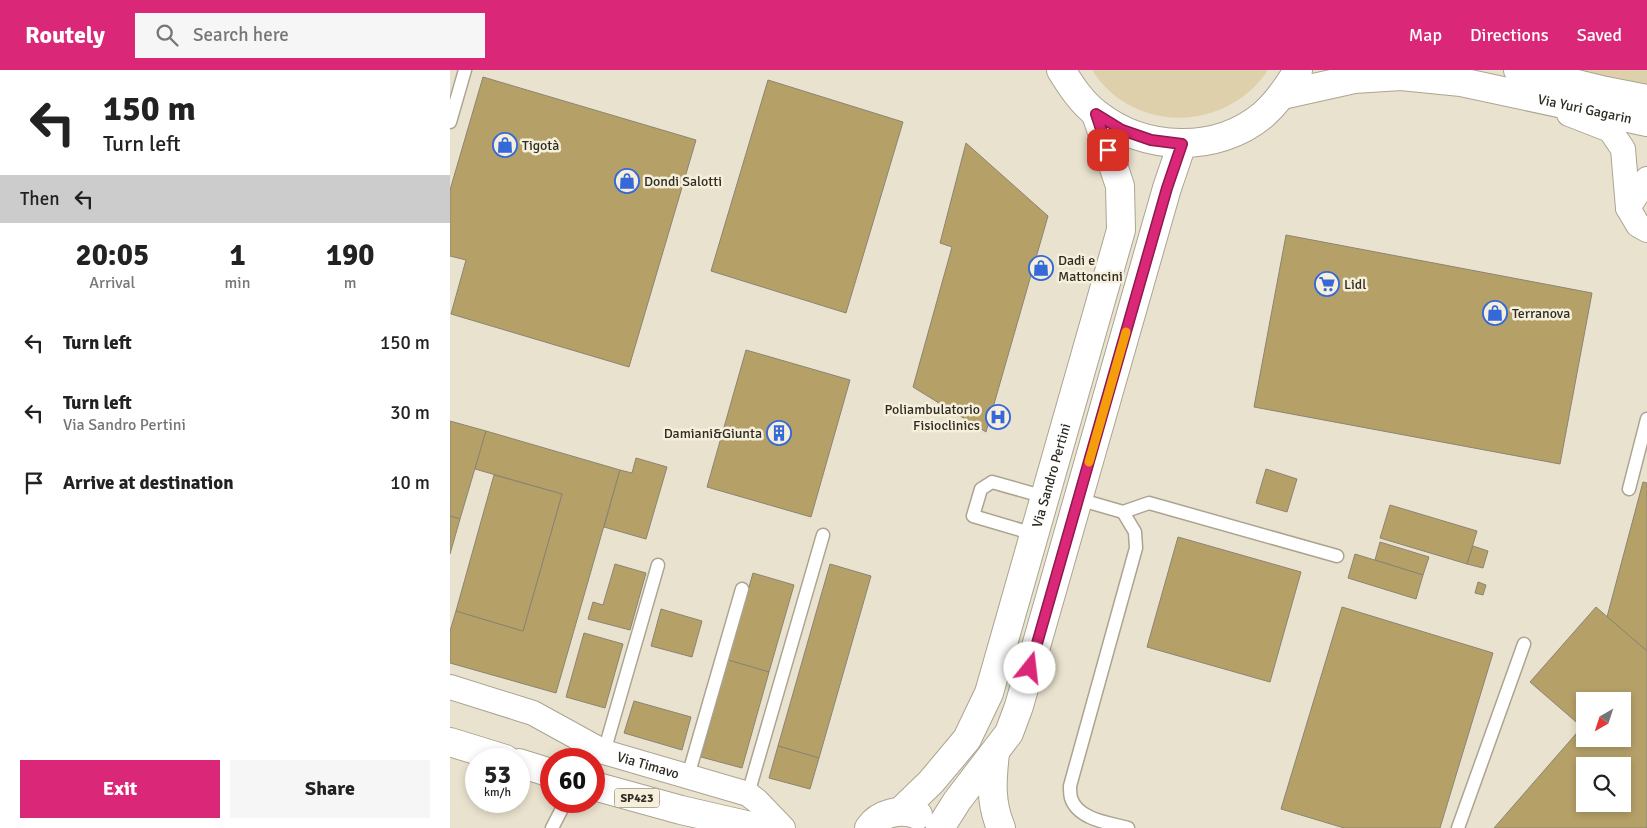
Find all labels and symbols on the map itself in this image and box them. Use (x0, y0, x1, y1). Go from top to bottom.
street label: Via Yuri Gagarin (1536, 90, 1634, 127)
pin (1087, 129, 1129, 171)
shop icon: Tigotà (492, 132, 518, 158)
place label: Tigotà (522, 137, 559, 154)
shop icon: Dondi Salotti (614, 168, 640, 194)
place label: Dondi Salotti (644, 173, 722, 190)
place label: Dadi e Mattoncini (1058, 252, 1123, 285)
shop icon: Dadi e Mattoncini (1028, 255, 1054, 281)
supermarket icon: Lidl (1314, 271, 1340, 297)
place label: Lidl (1344, 276, 1366, 293)
shop icon: Terranova (1482, 300, 1508, 326)
place label: Terranova (1512, 305, 1570, 322)
place label: Poliambulatorio Fisioclinics (884, 401, 980, 434)
hospital icon: Poliambulatorio Fisioclinics (985, 404, 1011, 430)
building icon: Damiani&Giunta (766, 420, 792, 446)
street label: Via Sandro Pertini (1028, 421, 1074, 530)
place label: Damiani&Giunta (664, 425, 762, 442)
position arrow (1003, 641, 1055, 693)
north arrow (1576, 692, 1631, 748)
speed limit sign: 60 (540, 748, 605, 813)
street label: Via Timavo (615, 748, 681, 782)
road number: SP423 (614, 788, 660, 808)

